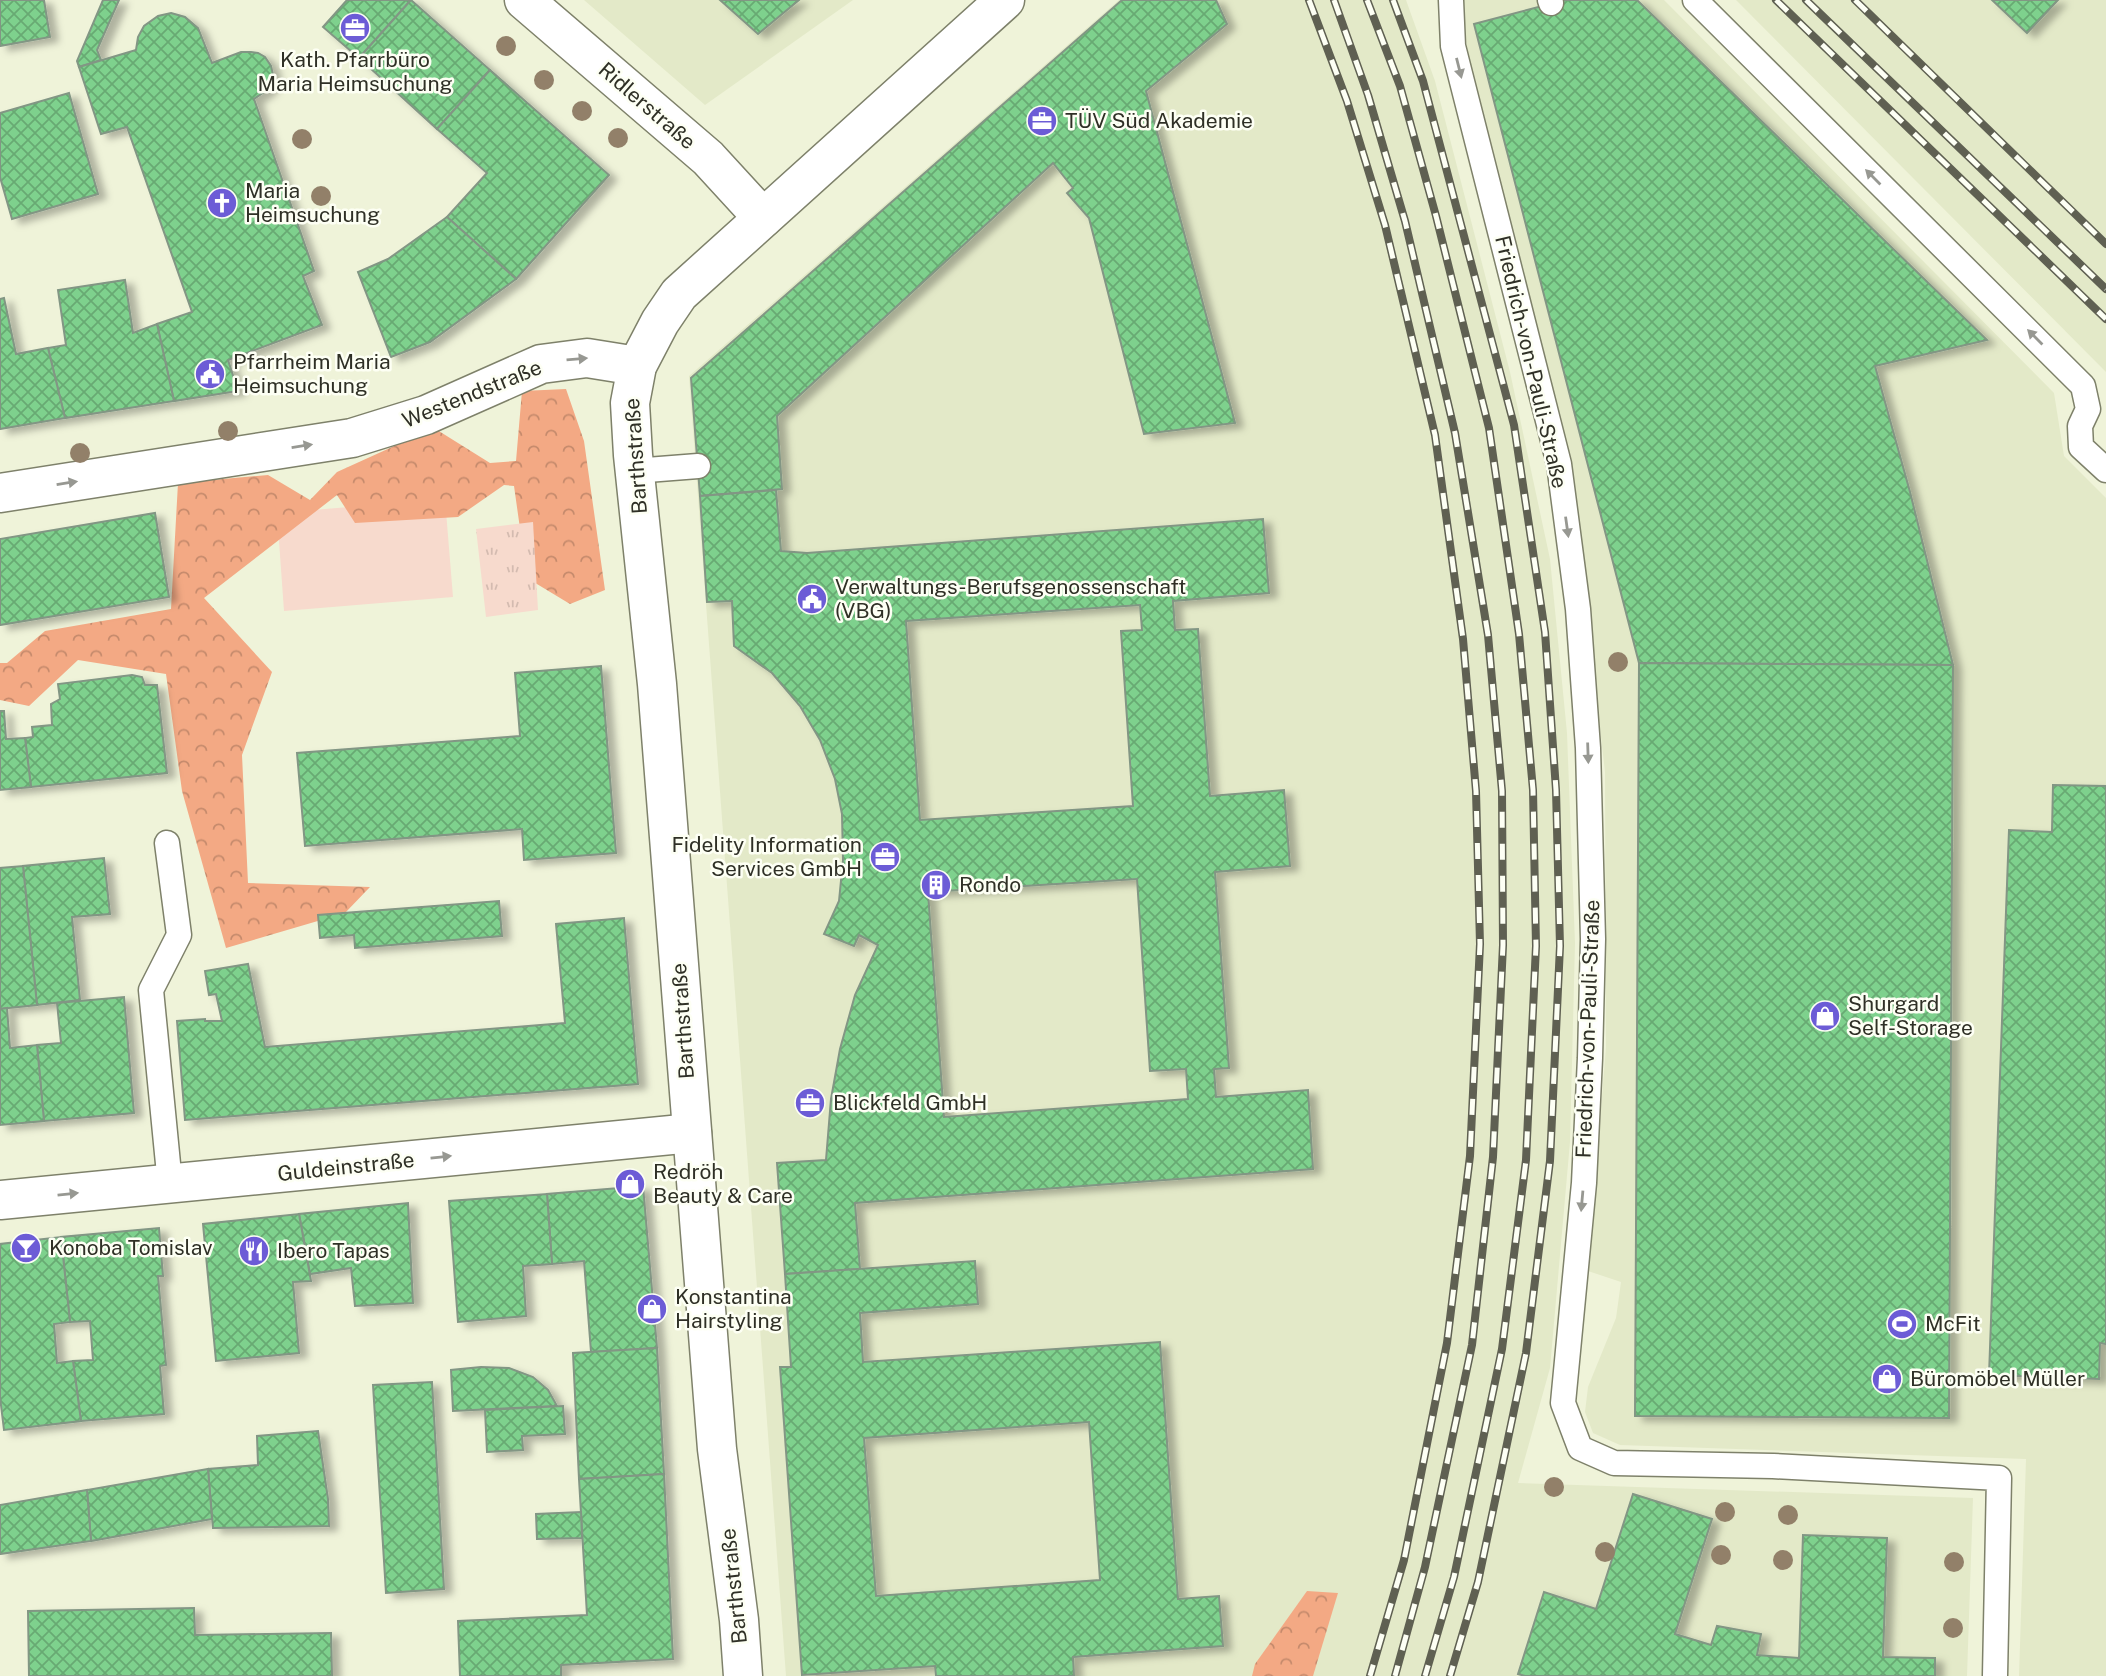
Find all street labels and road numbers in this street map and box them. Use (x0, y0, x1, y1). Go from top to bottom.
street label: Ridlerstraße (594, 57, 701, 154)
street label: Friedrich-von-Pauli-Straße (1490, 233, 1573, 491)
street label: Westendstraße (399, 354, 545, 433)
street label: Barthstraße (619, 397, 652, 515)
street label: Friedrich-von-Pauli-Straße (1570, 899, 1605, 1159)
street label: Barthstraße (666, 962, 699, 1080)
street label: Guldeinstraße (276, 1147, 416, 1186)
street label: Barthstraße (715, 1527, 752, 1645)

